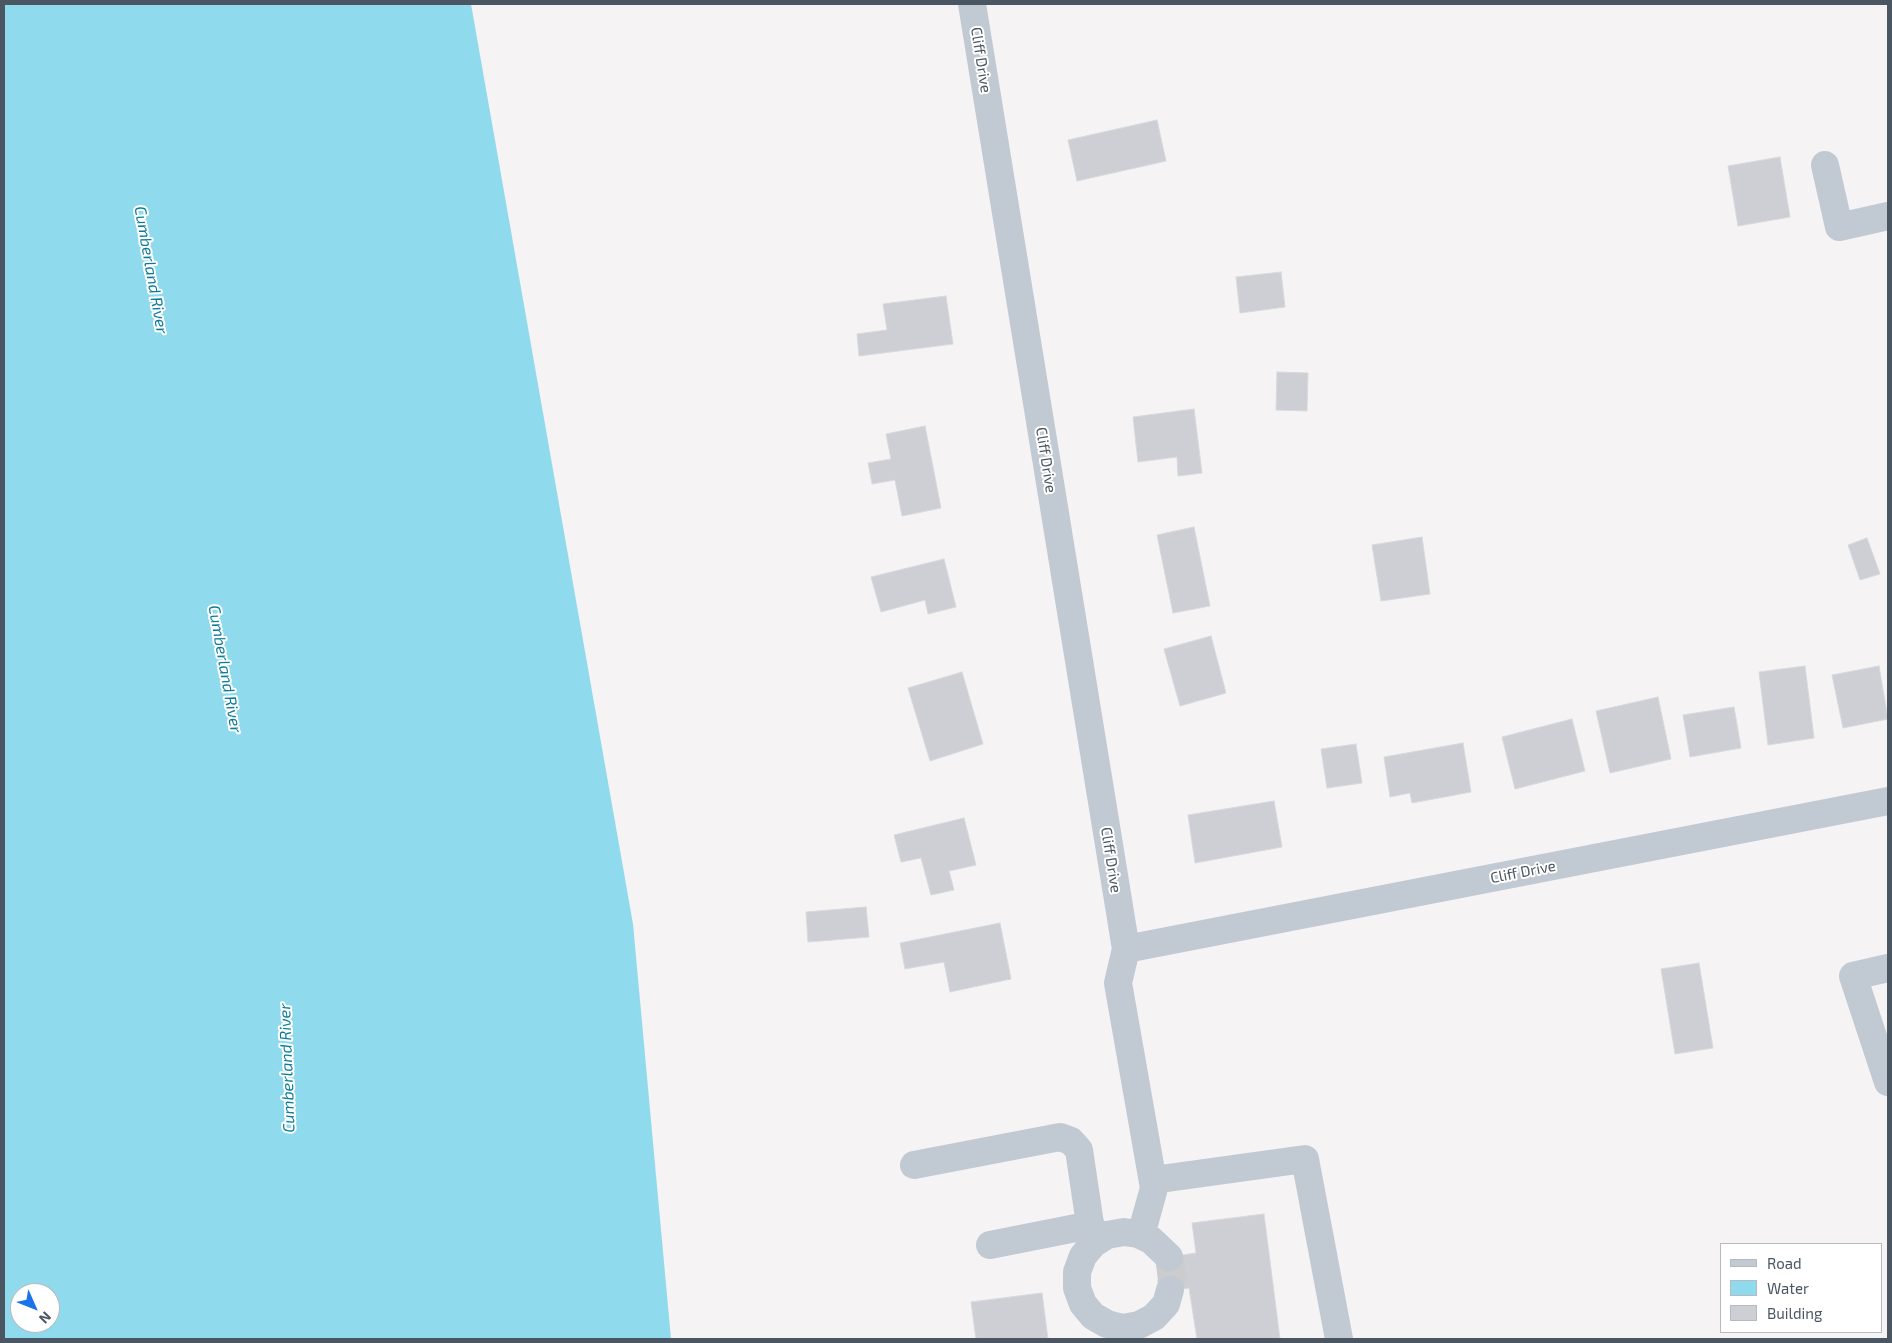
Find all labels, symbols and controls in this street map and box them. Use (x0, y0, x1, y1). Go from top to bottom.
street label: Cliff Drive (967, 26, 995, 94)
water label: Cumberland River (130, 205, 172, 335)
street label: Cliff Drive (1032, 426, 1060, 494)
water label: Cumberland River (204, 604, 246, 734)
street label: Cliff Drive (1097, 826, 1125, 894)
street label: Cliff Drive (1489, 857, 1557, 887)
water label: Cumberland River (275, 1003, 299, 1133)
legend (1720, 1243, 1882, 1333)
text: Road (1767, 1254, 1802, 1272)
text: Water (1767, 1279, 1809, 1297)
north arrow (10, 1283, 60, 1333)
text: Building (1767, 1304, 1822, 1322)
text: N (36, 1309, 55, 1328)

